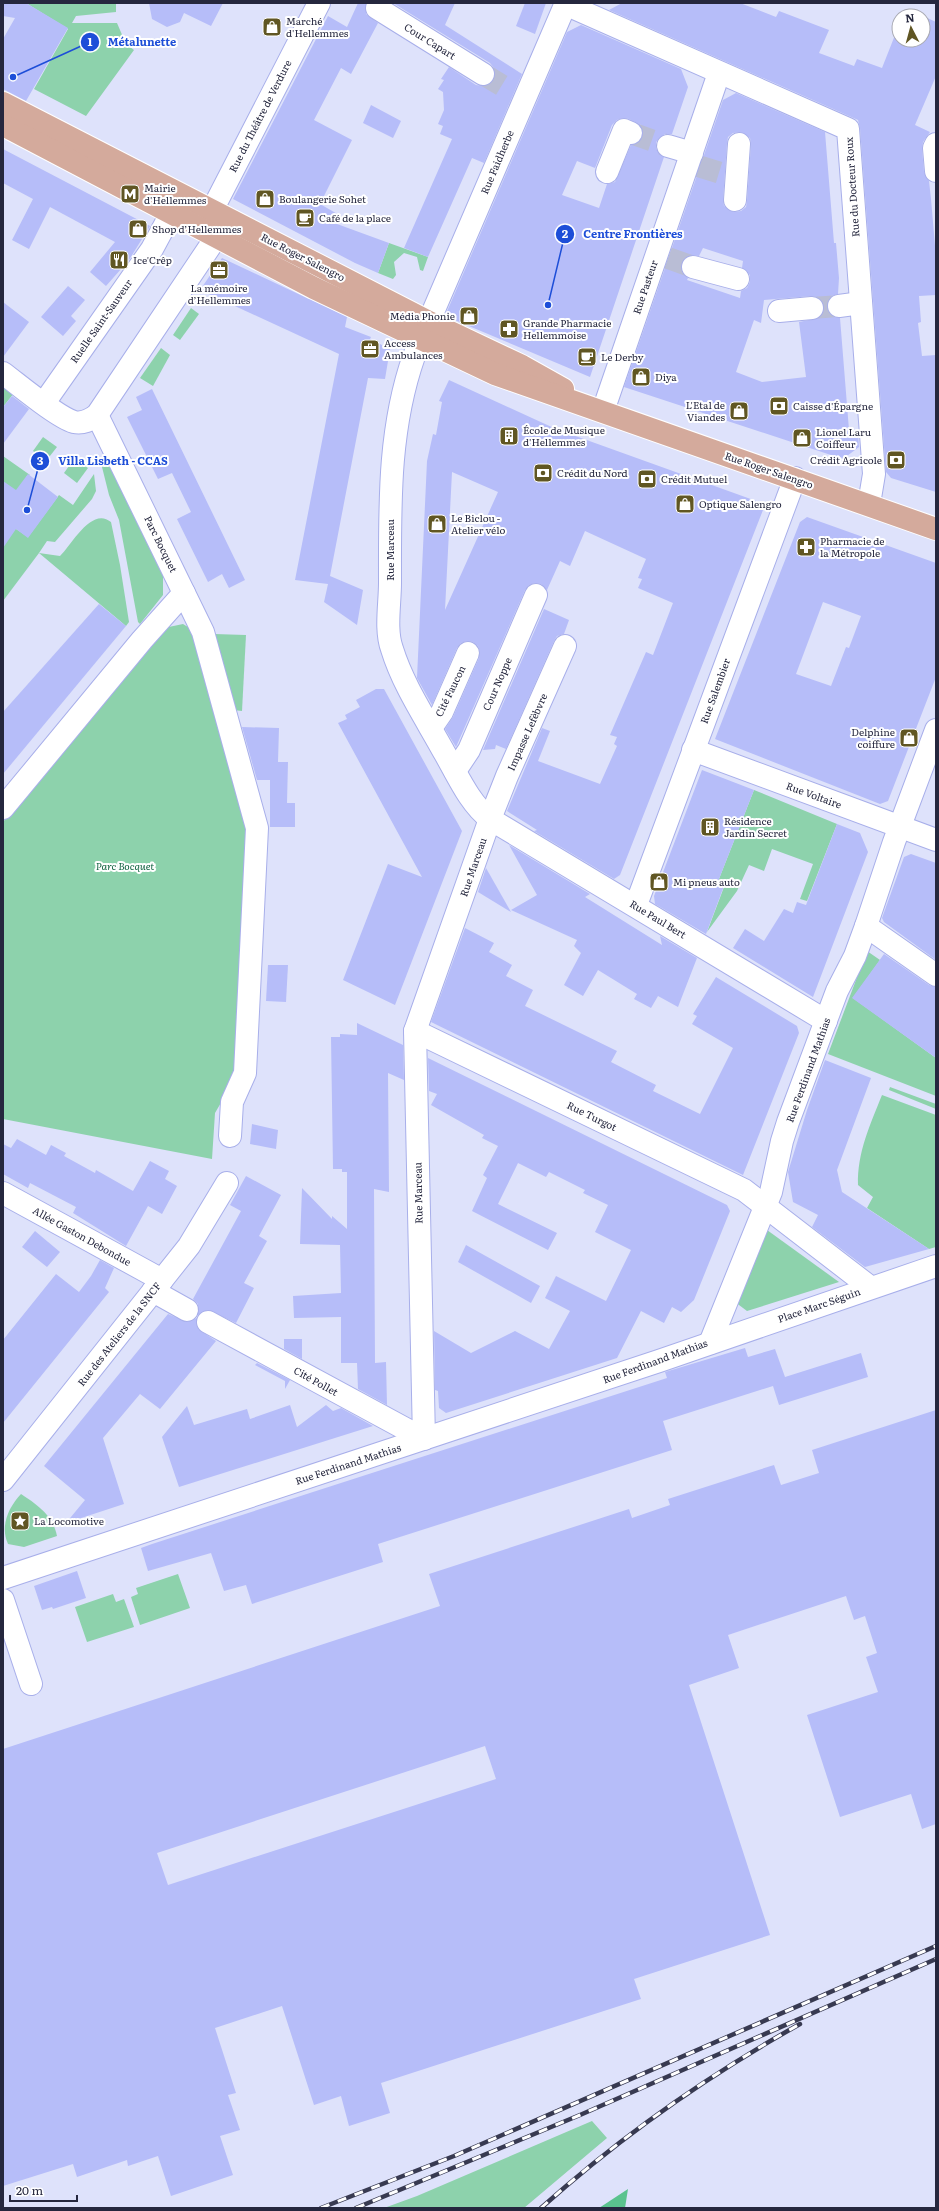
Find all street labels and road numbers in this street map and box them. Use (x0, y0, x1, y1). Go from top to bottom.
street label: Cour Capart (402, 19, 459, 62)
street label: Rue du Théâtre de Verdure (225, 57, 294, 175)
street label: Rue Faidherbe (476, 127, 517, 196)
street label: Rue du Docteur Roux (841, 136, 862, 237)
street label: Rue Roger Salengro (259, 229, 348, 284)
street label: Rue Pasteur (628, 258, 661, 316)
street label: Ruelle Saint-Sauveur (66, 276, 135, 366)
street label: Rue Roger Salengro (723, 447, 816, 492)
street label: Parc Bocquet (141, 513, 182, 575)
street label: Rue Marceau (382, 519, 397, 581)
street label: Cour Noppe (478, 655, 515, 713)
street label: Rue Salembier (696, 656, 733, 726)
street label: Cité Faucon (431, 662, 469, 719)
street label: Impasse Lefèbvre (503, 691, 550, 773)
street label: Rue Voltaire (784, 778, 844, 812)
street label: Rue Marceau (455, 835, 490, 898)
street label: Rue Paul Bert (627, 896, 689, 941)
street label: Rue Ferdinand Mathias (782, 1015, 834, 1124)
street label: Rue Turgot (565, 1097, 620, 1134)
street label: Rue Marceau (409, 1161, 426, 1224)
street label: Allée Gaston Debondue (30, 1202, 134, 1269)
street label: Rue des Ateliers de la SNCF (73, 1279, 164, 1389)
street label: Place Marc Séguin (775, 1283, 863, 1326)
street label: Rue Ferdinand Mathias (600, 1334, 710, 1386)
street label: Cité Pollet (291, 1362, 341, 1399)
street label: Rue Ferdinand Mathias (293, 1439, 403, 1488)

